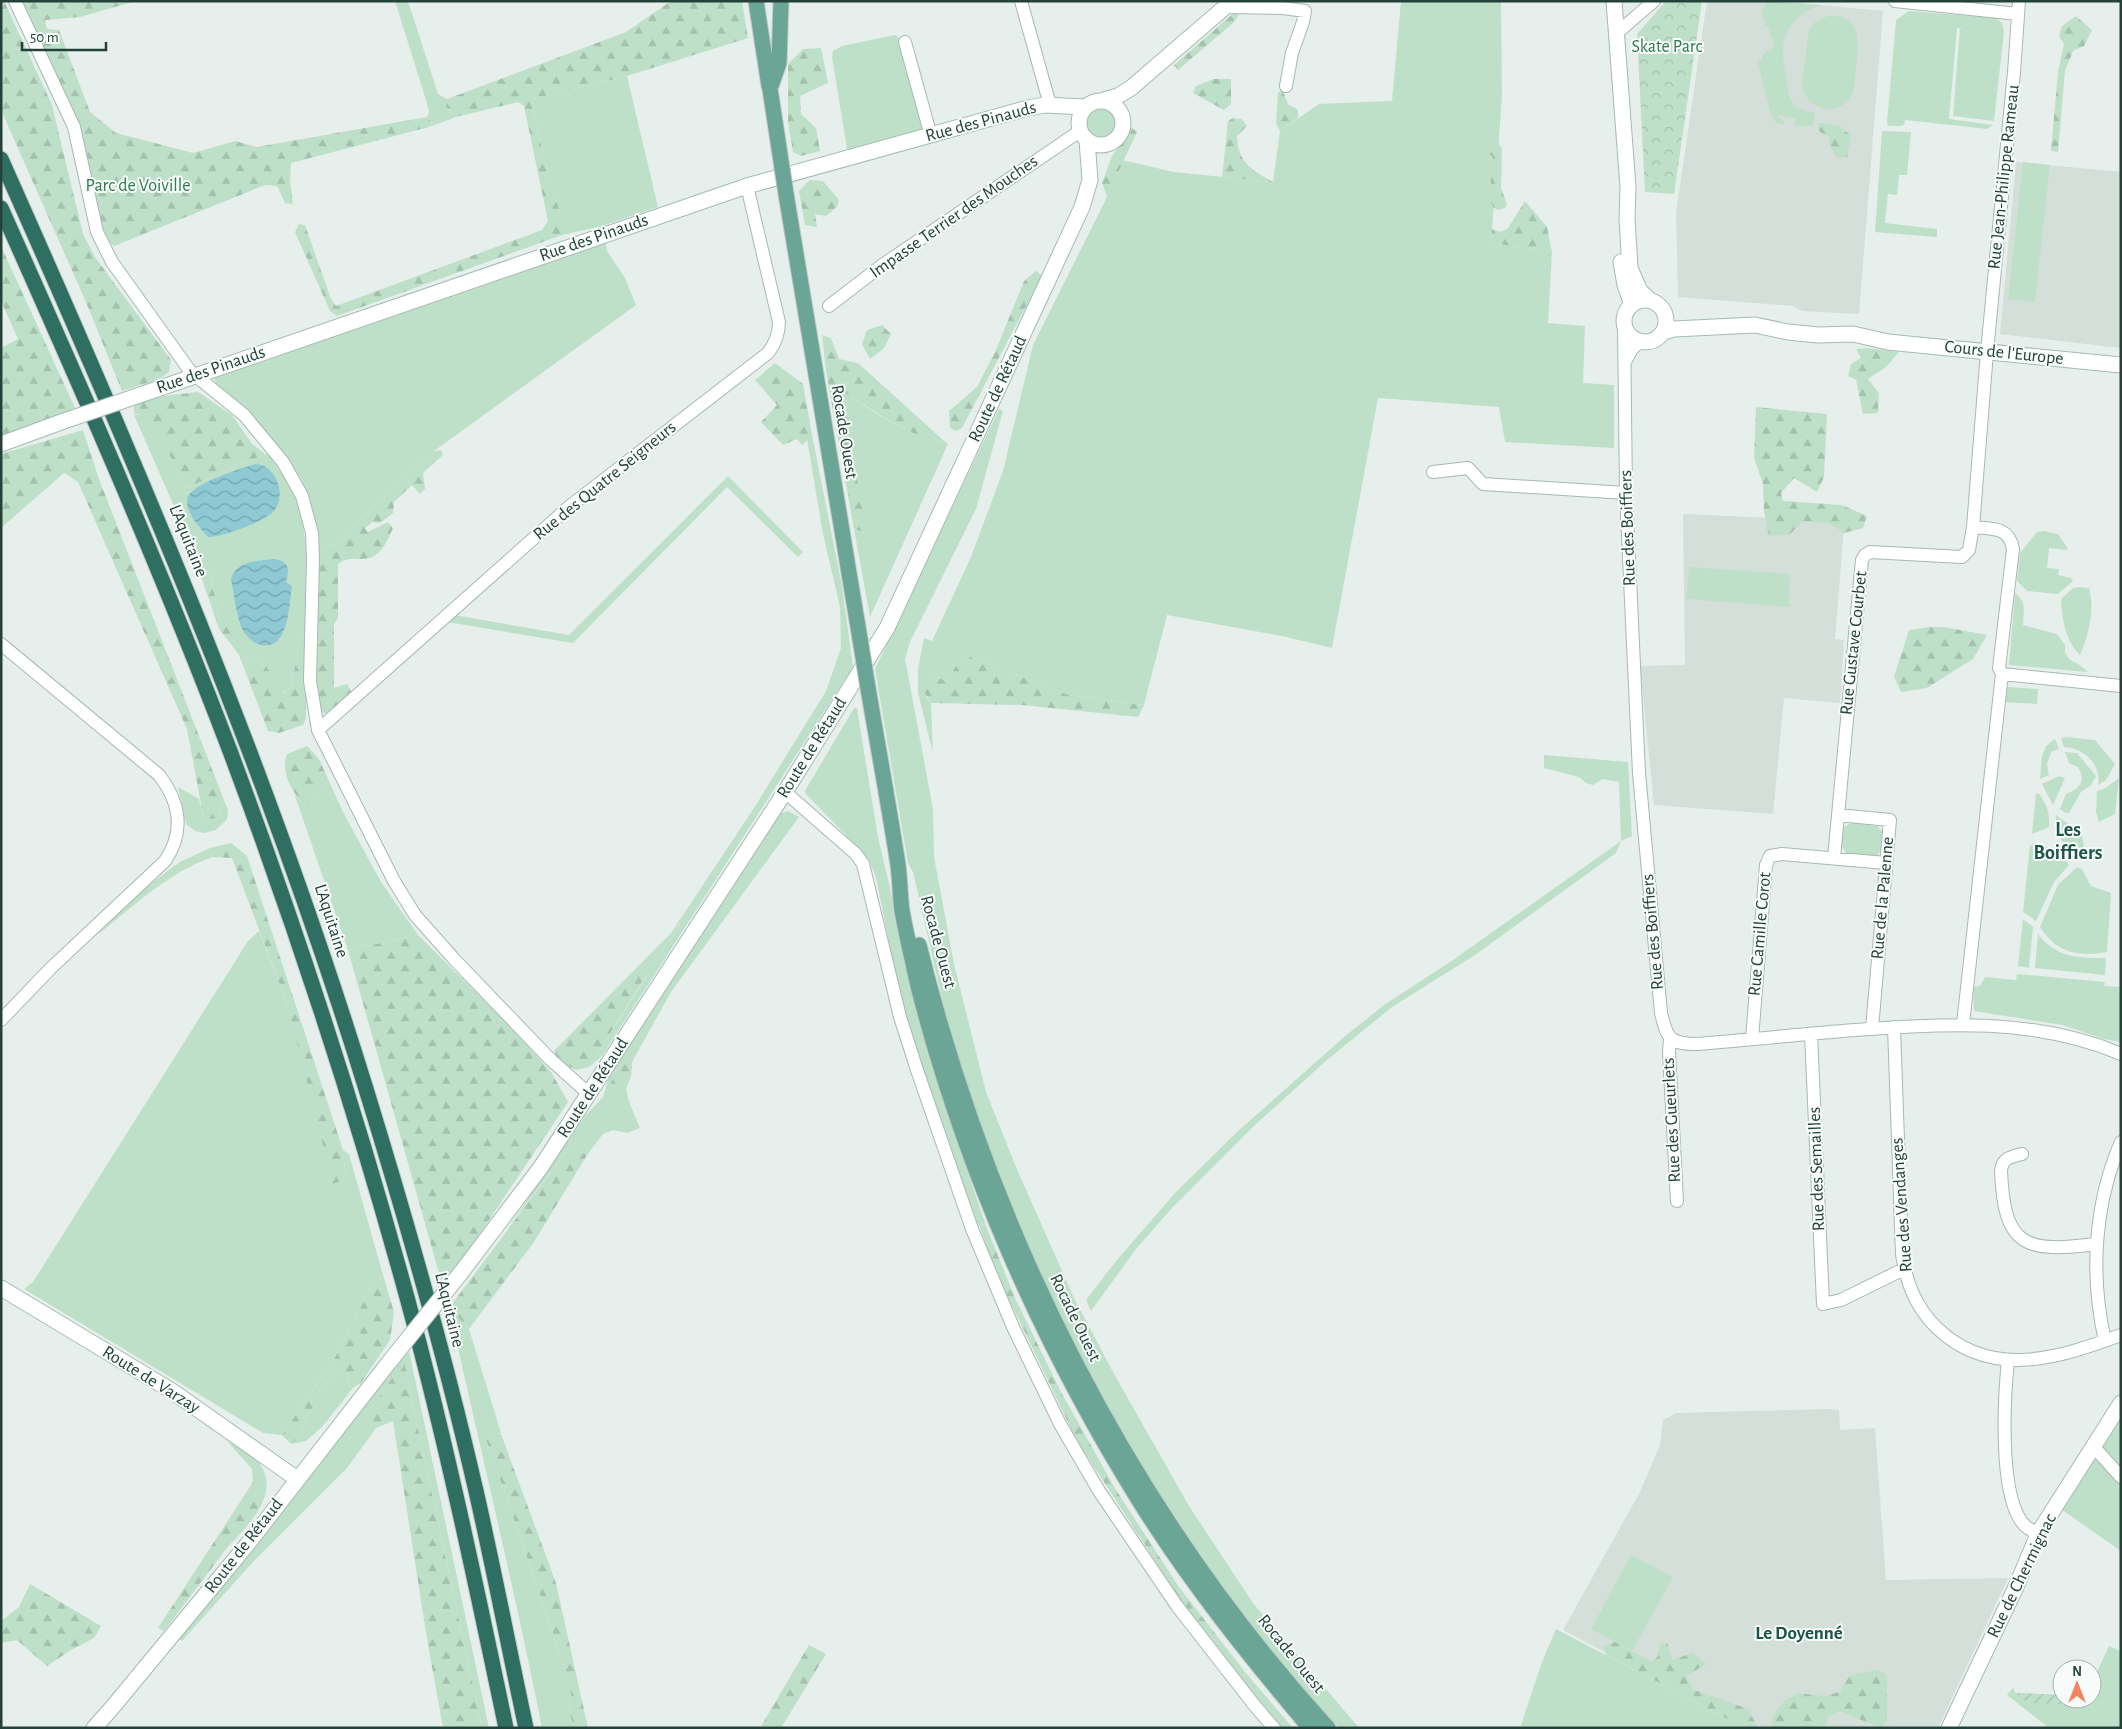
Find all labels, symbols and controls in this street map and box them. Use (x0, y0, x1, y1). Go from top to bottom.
scale bar (22, 20, 106, 52)
text: 50 m (30, 30, 59, 45)
park label: Skate Parc (1632, 38, 1703, 56)
street label: Rue Jean-Philippe Rameau (1985, 84, 2023, 270)
street label: Rue des Pinauds (924, 99, 1038, 145)
street label: Impasse Terrier des Mouches (867, 152, 1041, 282)
park label: Parc de Voiville (85, 177, 191, 195)
street label: Rue des Pinauds (537, 211, 651, 265)
street label: Route de Rétaud (966, 333, 1030, 445)
street label: Cours de l'Europe (1944, 338, 2064, 368)
street label: Rue des Pinauds (154, 343, 268, 397)
street label: Rocade Ouest (828, 384, 860, 481)
street label: Rue des Quatre Seigneurs (530, 418, 680, 544)
street label: Rue des Boiffiers (1617, 470, 1639, 586)
street label: L'Aquitaine (165, 502, 211, 580)
street label: Rue Gustave Courbet (1837, 570, 1871, 716)
street label: Route de Rétaud (774, 695, 850, 801)
district label: Les Boiffiers (2033, 820, 2103, 863)
street label: Rue de la Palenne (1869, 836, 1897, 960)
street label: Rue Camille Corot (1746, 871, 1774, 997)
street label: Rue des Boiffiers (1639, 873, 1667, 991)
street label: L'Aquitaine (311, 882, 351, 960)
street label: Rocade Ouest (917, 894, 959, 991)
street label: Route de Rétaud (554, 1035, 632, 1141)
street label: Rue des Gueurlets (1660, 1057, 1684, 1183)
street label: Rue des Semailles (1806, 1106, 1828, 1232)
street label: Rue des Vendanges (1888, 1137, 1916, 1273)
street label: L'Aquitaine (431, 1271, 467, 1349)
street label: Rocade Ouest (1046, 1271, 1104, 1365)
street label: Route de Varzay (99, 1343, 203, 1417)
street label: Route de Rétaud (202, 1495, 286, 1597)
street label: Rue de Chermignac (1984, 1511, 2060, 1641)
street label: Rocade Ouest (1254, 1611, 1328, 1697)
district label: Le Doyenné (1755, 1624, 1843, 1643)
north arrow (2052, 1659, 2102, 1709)
text: N (2072, 1665, 2082, 1679)

